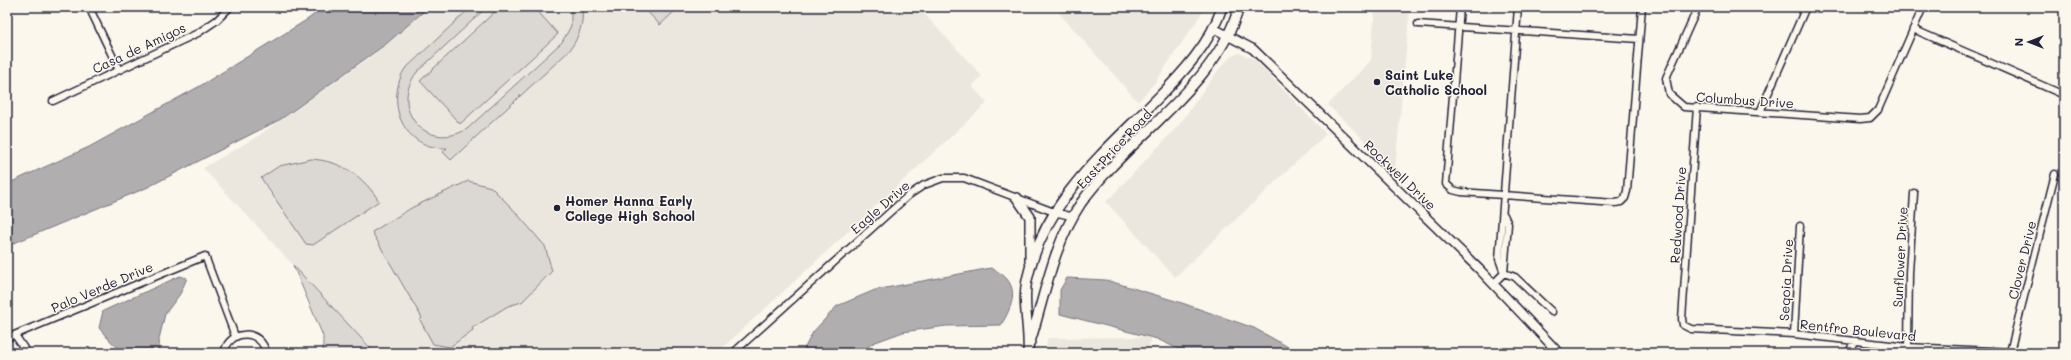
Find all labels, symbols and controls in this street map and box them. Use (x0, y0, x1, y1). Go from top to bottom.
street label: Casa de Amigos (89, 18, 188, 77)
north arrow (2009, 22, 2049, 62)
text: N (2011, 38, 2026, 46)
place label: Saint Luke Catholic School (1385, 66, 1487, 98)
marker: Saint Luke Catholic School (1372, 77, 1382, 87)
street label: Columbus Drive (1696, 88, 1794, 111)
street label: East Price Road (1072, 105, 1155, 192)
street label: Rockwell Drive (1361, 136, 1440, 213)
street label: Redwood Drive (1666, 166, 1689, 264)
street label: Eagle Drive (847, 176, 913, 237)
place label: Homer Hanna Early College High School (565, 192, 695, 224)
marker: Homer Hanna Early College High School (552, 203, 562, 213)
street label: Sunflower Drive (1888, 206, 1911, 308)
street label: Clover Drive (2004, 219, 2039, 301)
street label: Seqoia Drive (1775, 239, 1796, 321)
street label: Palo Verde Drive (48, 257, 155, 316)
street label: Rentfro Boulevard (1799, 315, 1917, 344)

